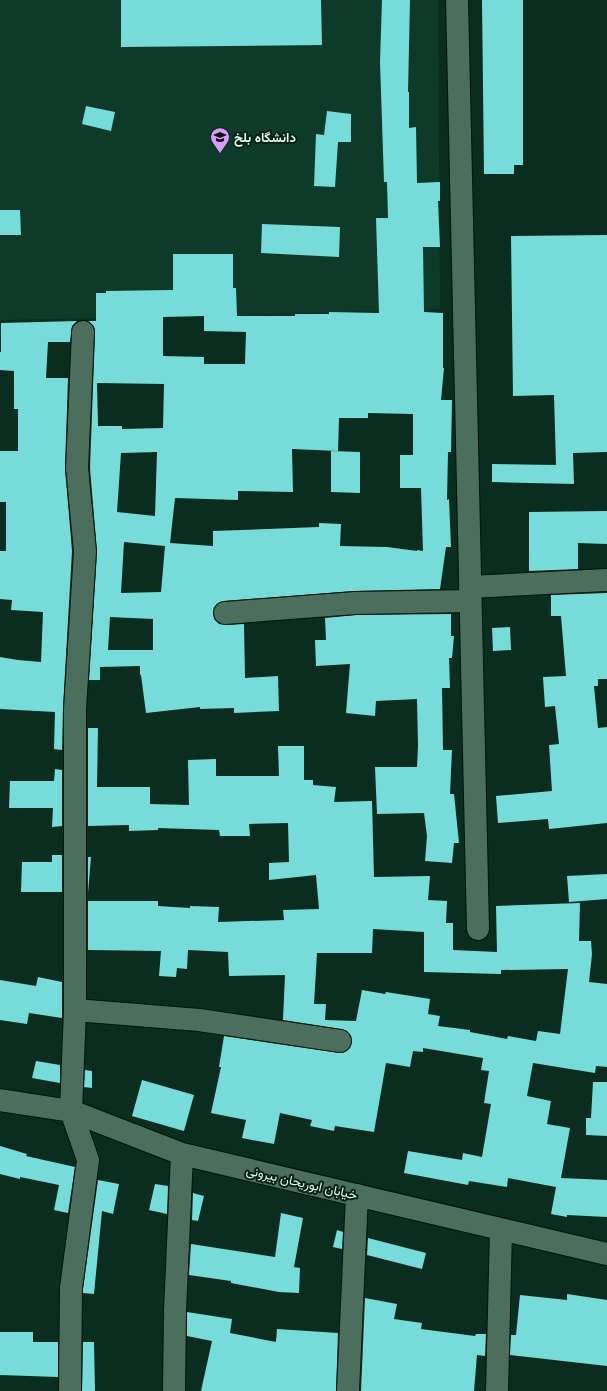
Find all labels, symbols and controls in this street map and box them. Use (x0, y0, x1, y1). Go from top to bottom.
school or university icon: دانشگاه بلخ (209, 126, 231, 154)
place label: دانشگاه بلخ (234, 129, 296, 147)
street label: خیابان ابوریحان بیرونی (244, 1161, 359, 1205)

